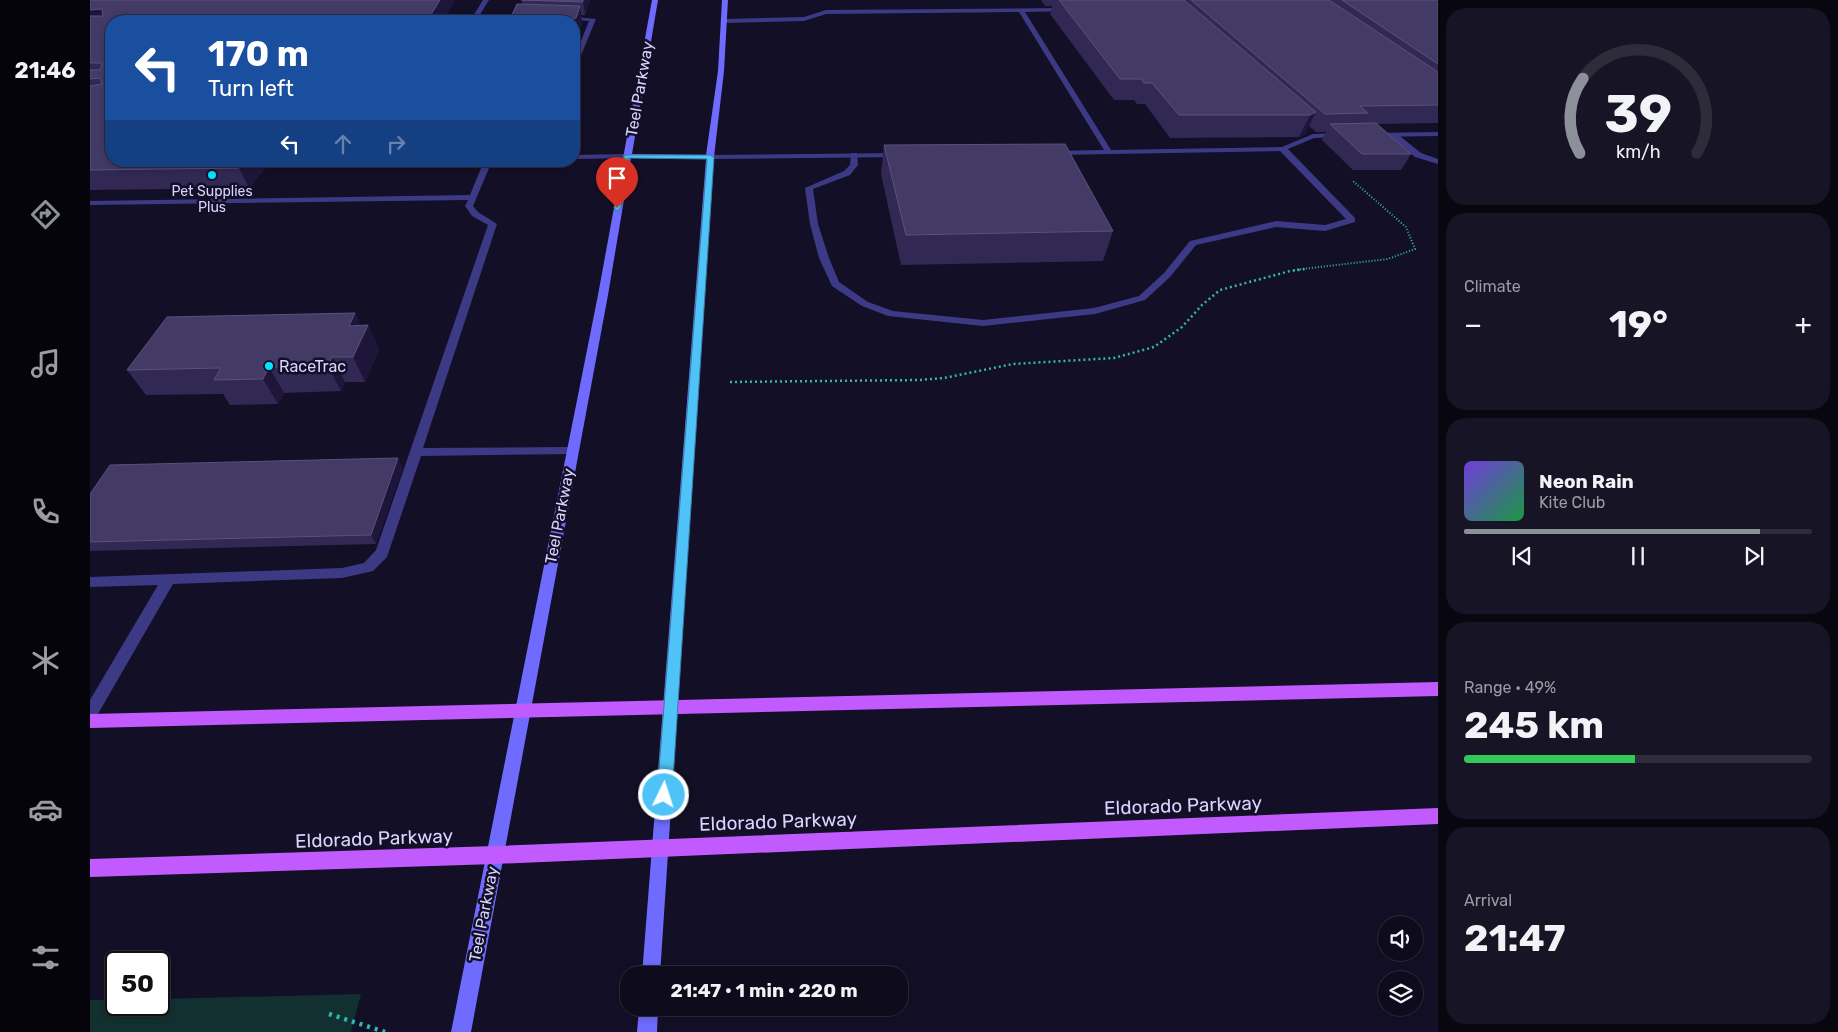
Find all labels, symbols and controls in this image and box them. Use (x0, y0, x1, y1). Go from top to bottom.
text: 170 m (208, 33, 309, 75)
icon: left (125, 35, 190, 100)
street label: Teel Parkway (622, 40, 657, 138)
text: 21:46 (14, 57, 76, 84)
text: Turn left (208, 75, 294, 102)
text: 39 (1604, 83, 1672, 145)
icon: left (276, 130, 304, 158)
icon: ahead (329, 130, 357, 158)
icon: right (382, 130, 410, 158)
text: km/h (1616, 141, 1660, 162)
pin (596, 157, 638, 208)
icon: arrive (603, 164, 631, 192)
marker: Pet Supplies Plus (206, 169, 218, 181)
place label: Pet Supplies Plus (171, 183, 253, 216)
icon: directions (28, 197, 63, 232)
text: Climate (1464, 277, 1521, 296)
text: 19° (1609, 301, 1668, 347)
text: − (1464, 308, 1482, 341)
text: + (1795, 308, 1812, 341)
icon: music (28, 346, 63, 381)
place label: RaceTrac (279, 357, 346, 376)
marker: RaceTrac (263, 360, 275, 372)
street label: Teel Parkway (541, 467, 578, 565)
text: Neon Rain (1539, 470, 1634, 493)
text: Kite Club (1539, 493, 1605, 512)
icon: phone (28, 494, 63, 529)
icon: previous (1508, 542, 1536, 570)
icon: pause (1624, 542, 1652, 570)
icon: next (1740, 542, 1768, 570)
icon: climate (28, 643, 63, 678)
text: Range · 49% (1464, 678, 1556, 697)
text: 245 km (1464, 702, 1604, 748)
position arrow (637, 768, 689, 820)
street label: Eldorado Parkway (1104, 791, 1262, 820)
icon: car (28, 792, 63, 827)
street label: Eldorado Parkway (699, 807, 857, 836)
street label: Eldorado Parkway (295, 824, 453, 853)
street label: Teel Parkway (465, 865, 502, 963)
text: Arrival (1464, 891, 1512, 910)
text: 21:47 (1464, 915, 1565, 961)
map controls (1378, 916, 1423, 1016)
button: sound (1378, 916, 1423, 961)
icon: filters (28, 940, 63, 975)
speed limit sign: 50 (105, 951, 170, 1016)
button: layers (1378, 971, 1423, 1016)
text: 21:47 · 1 min · 220 m (670, 979, 858, 1002)

